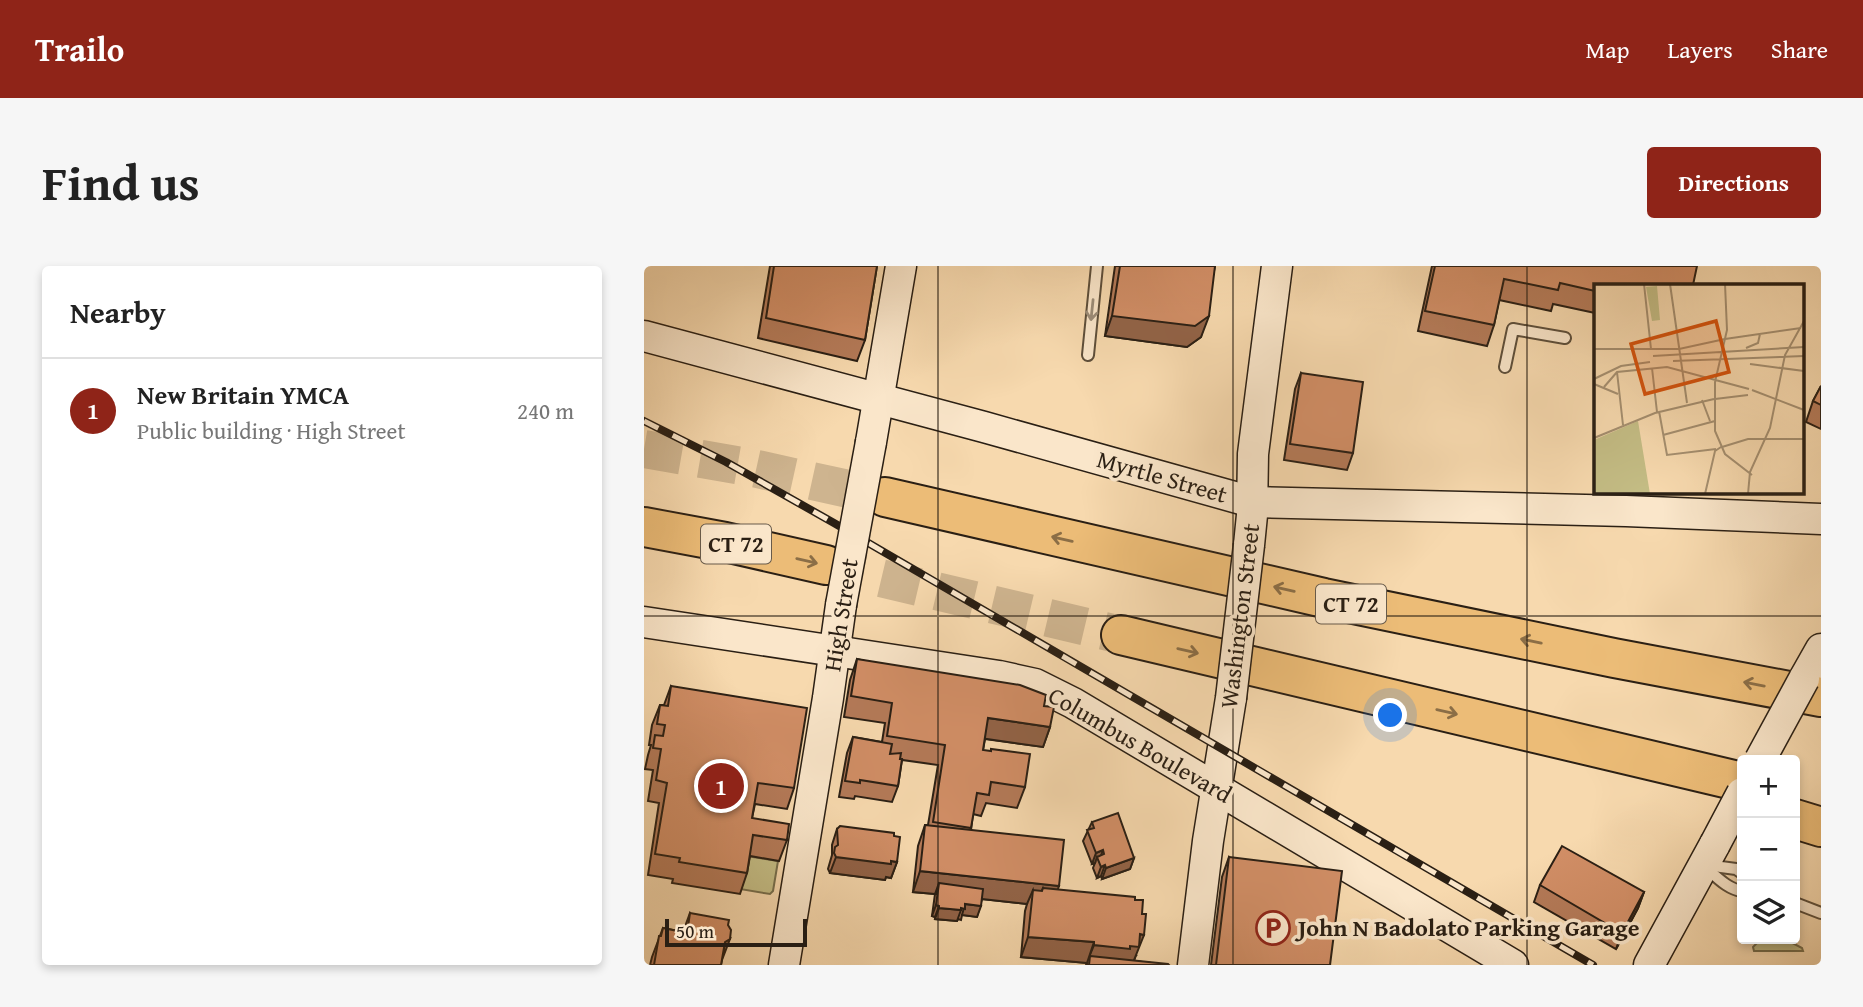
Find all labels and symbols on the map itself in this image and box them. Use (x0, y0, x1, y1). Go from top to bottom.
inset map (1594, 284, 1804, 494)
one-way arrow (1086, 299, 1099, 321)
street label: Myrtle Street (1093, 441, 1232, 512)
street label: Washington Street (1211, 521, 1268, 710)
road number: CT 72 (701, 524, 771, 564)
one-way arrow (1051, 532, 1074, 545)
one-way arrow (795, 555, 818, 568)
street label: High Street (814, 555, 867, 674)
one-way arrow (1273, 582, 1296, 595)
road number: CT 72 (1316, 584, 1386, 624)
one-way arrow (1520, 634, 1543, 647)
one-way arrow (1176, 645, 1199, 658)
one-way arrow (1743, 677, 1766, 691)
street label: Columbus Boulevard (1042, 678, 1239, 812)
your location (1373, 698, 1407, 732)
one-way arrow (1436, 707, 1458, 720)
pin: 1 (698, 760, 744, 812)
parking icon: John N Badolato Parking Garage (1254, 909, 1292, 947)
place label: John N Badolato Parking Garage (1294, 910, 1640, 945)
scale bar (665, 916, 807, 948)

